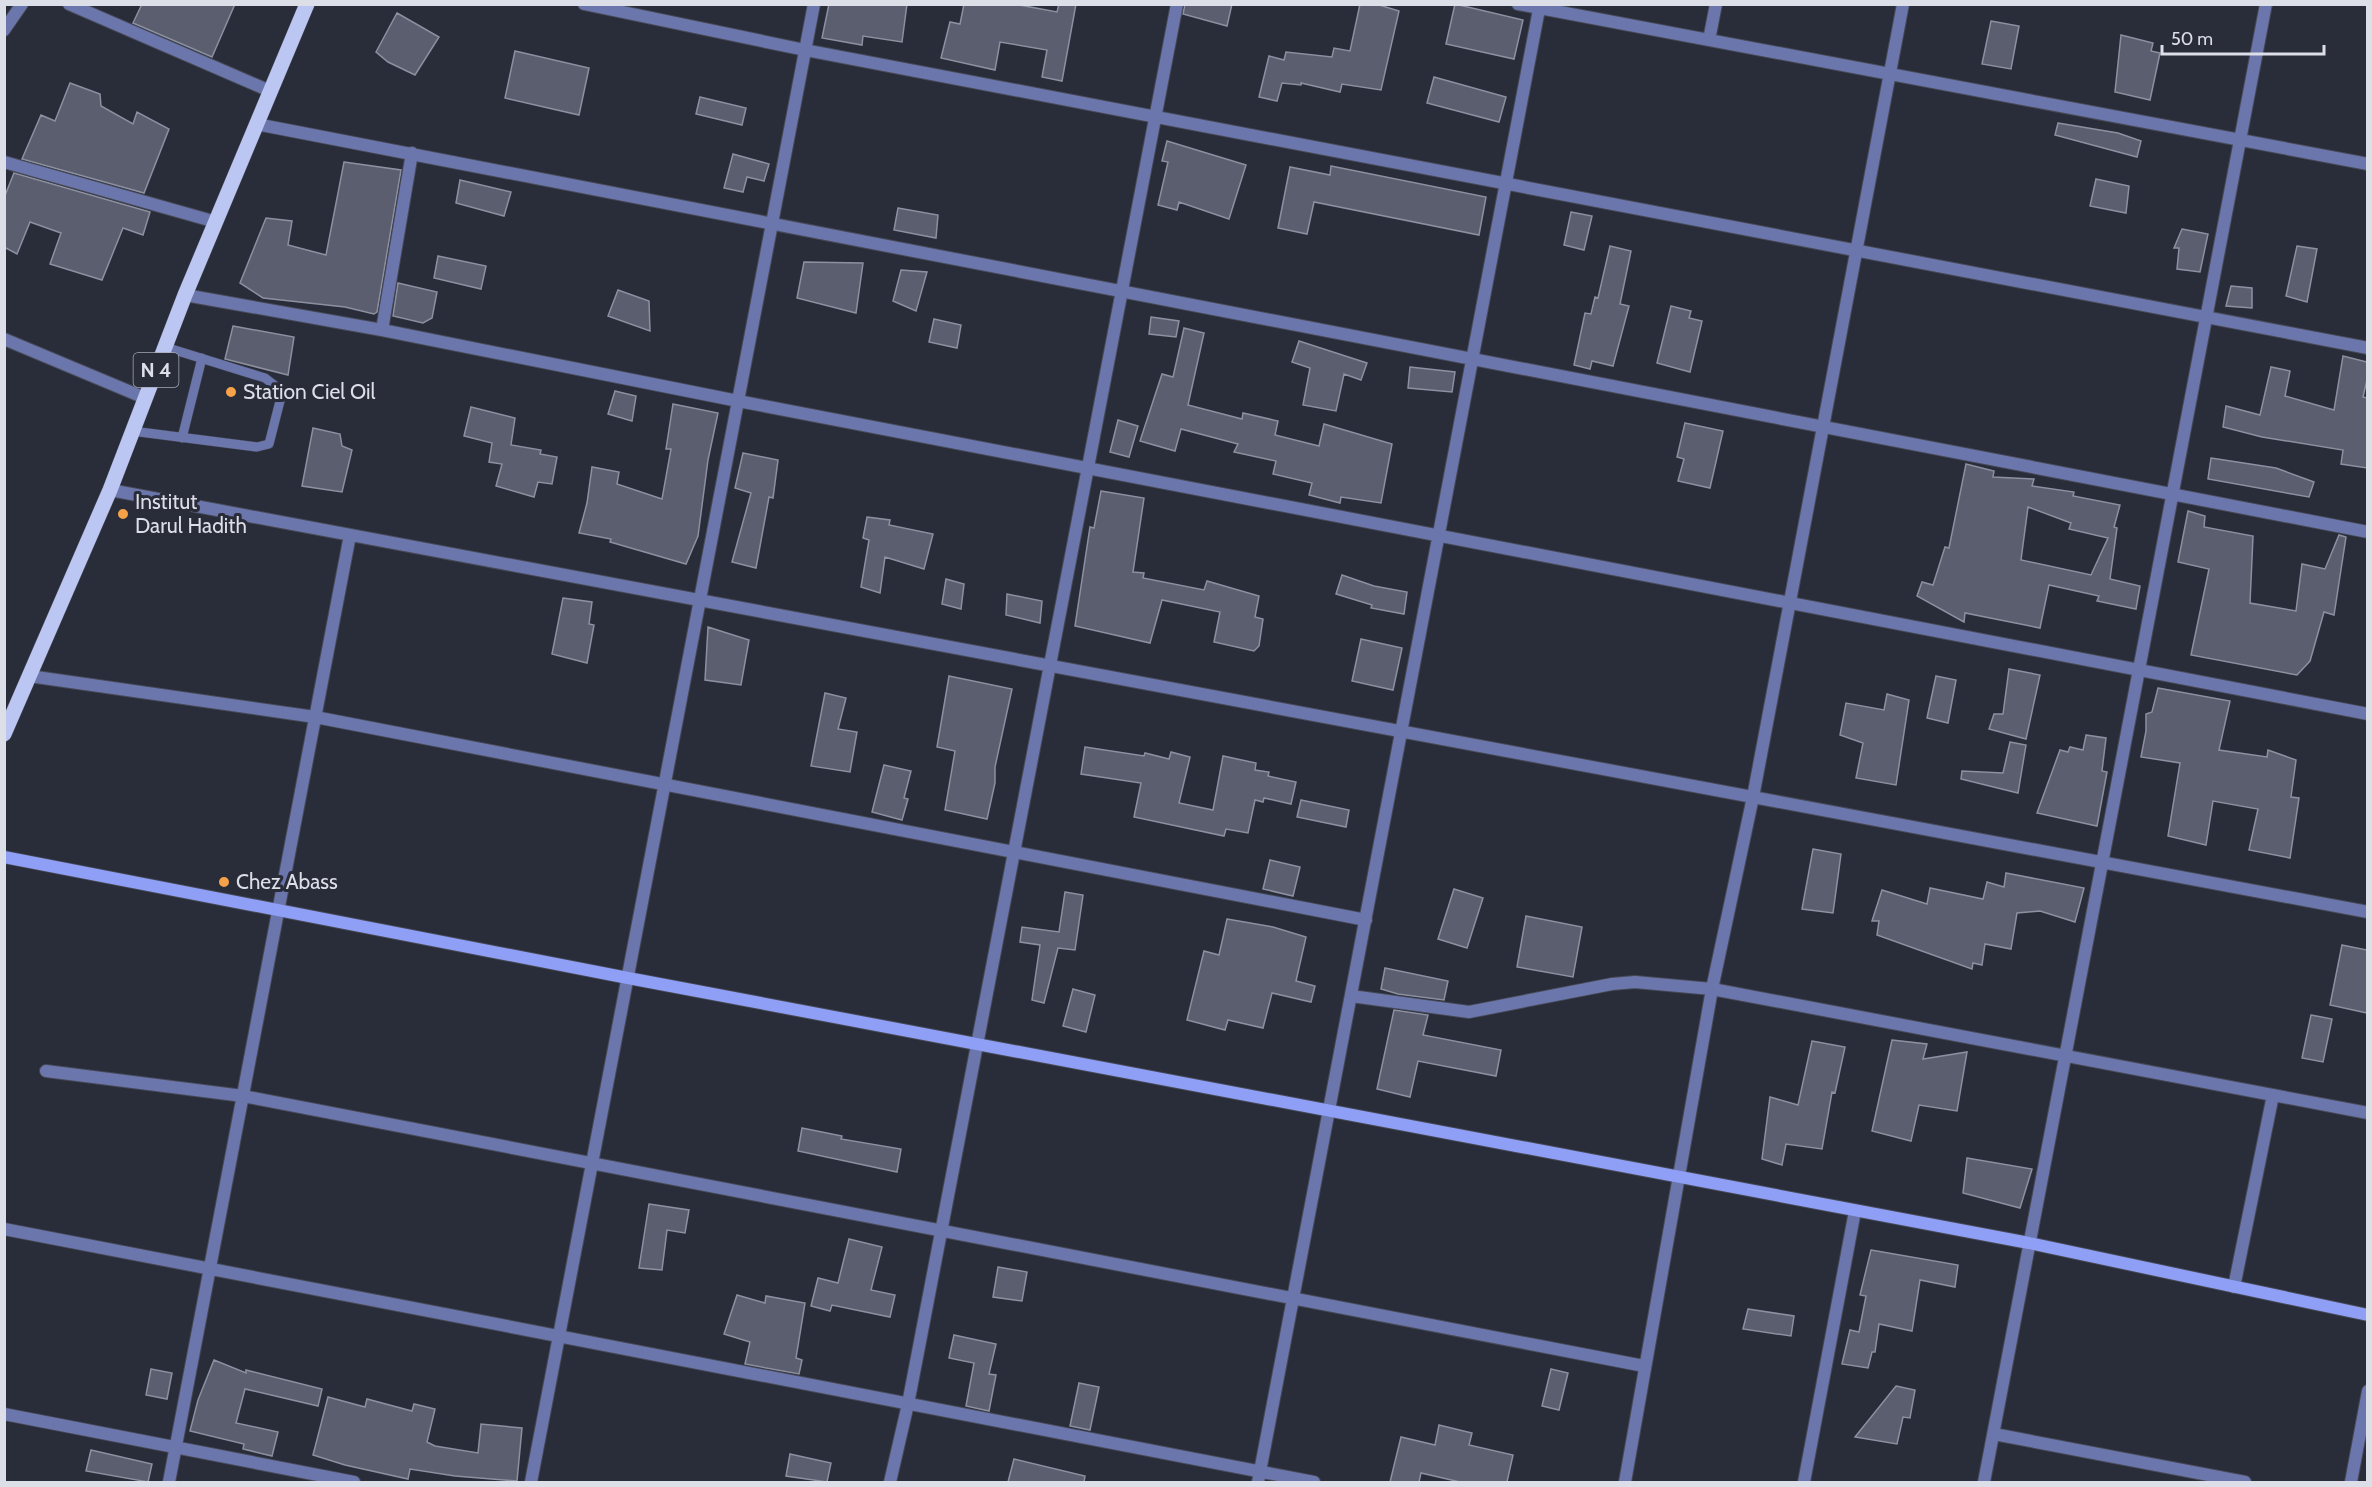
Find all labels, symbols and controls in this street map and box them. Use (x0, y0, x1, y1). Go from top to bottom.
scale bar (2162, 18, 2324, 56)
text: 50 m (2171, 28, 2213, 50)
road number: N 4 (134, 353, 178, 387)
place label: Station Ciel Oil (243, 379, 375, 404)
marker: Station Ciel Oil (224, 385, 238, 399)
place label: Institut Darul Hadith (135, 489, 247, 538)
marker: Institut Darul Hadith (116, 507, 130, 521)
place label: Chez Abass (236, 869, 338, 894)
marker: Chez Abass (217, 875, 231, 889)

